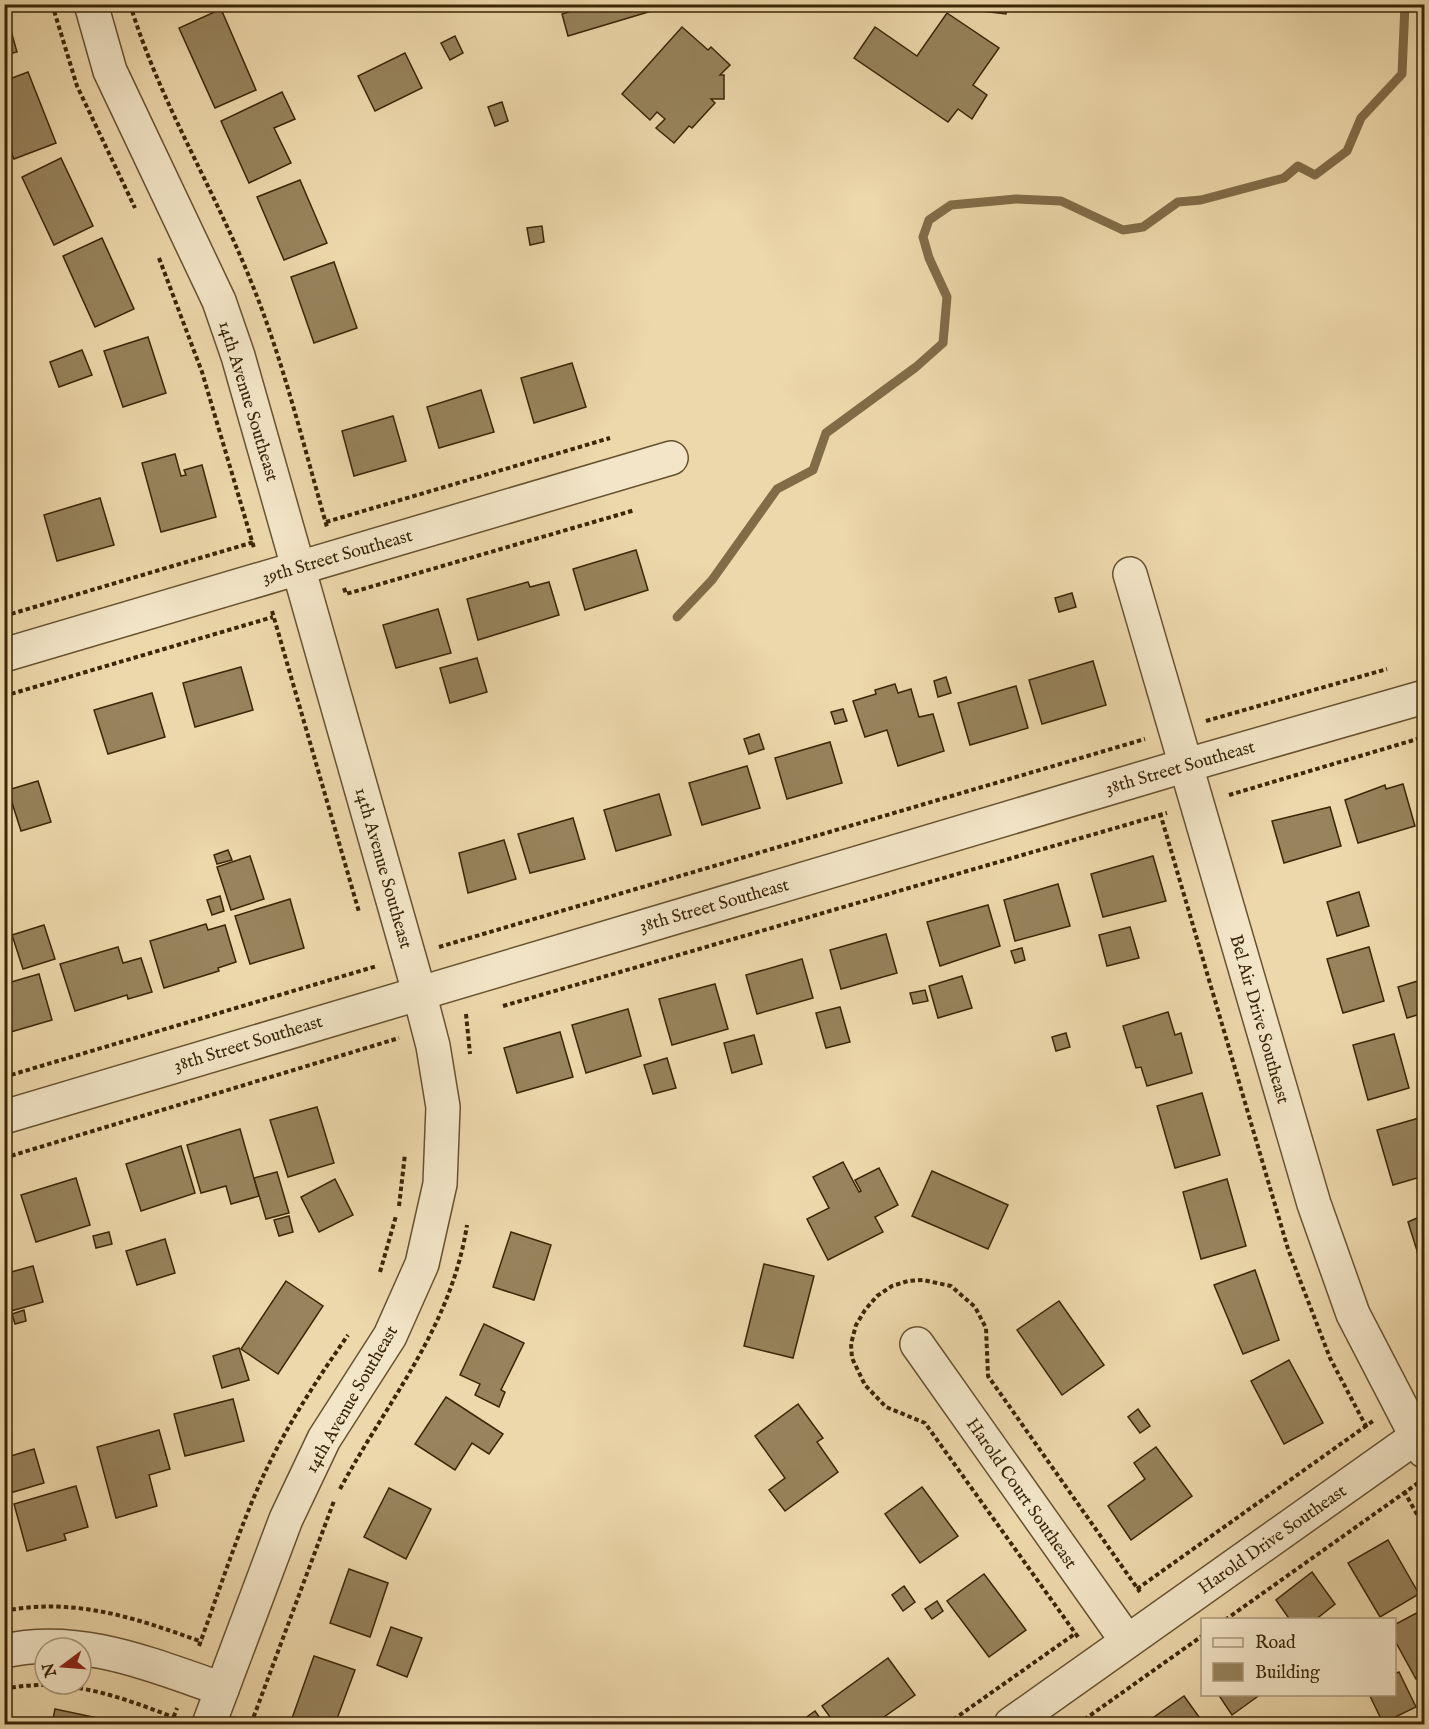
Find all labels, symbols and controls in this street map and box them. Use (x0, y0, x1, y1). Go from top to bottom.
street label: 14th Avenue Southeast (212, 318, 283, 484)
street label: 39th Street Southeast (260, 525, 415, 590)
street label: 38th Street Southeast (1103, 736, 1258, 801)
street label: 14th Avenue Southeast (349, 785, 417, 952)
street label: 38th Street Southeast (637, 874, 792, 939)
street label: Bel Air Drive Southeast (1223, 932, 1294, 1107)
street label: 38th Street Southeast (171, 1011, 326, 1078)
street label: 14th Avenue Southeast (301, 1322, 404, 1478)
street label: Harold Court Southeast (960, 1414, 1081, 1574)
street label: Harold Drive Southeast (1194, 1480, 1352, 1600)
legend (1201, 1618, 1396, 1696)
text: Road (1255, 1632, 1296, 1655)
north arrow (33, 1636, 93, 1696)
text: N (39, 1660, 62, 1680)
text: Building (1255, 1662, 1320, 1685)

